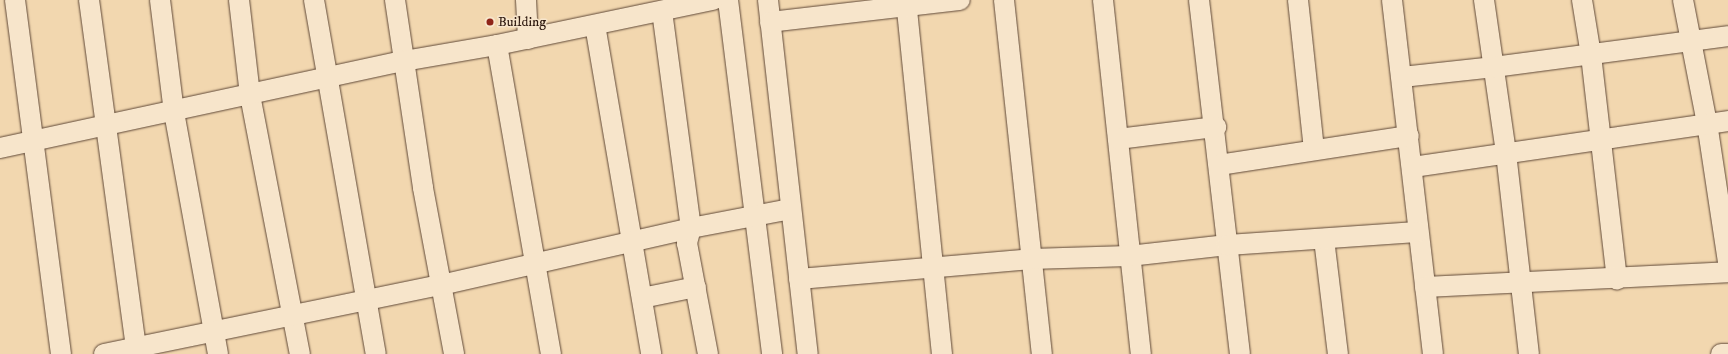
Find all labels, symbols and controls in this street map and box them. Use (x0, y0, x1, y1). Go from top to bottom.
place label: Building (498, 14, 546, 30)
marker: Building (485, 17, 495, 27)

